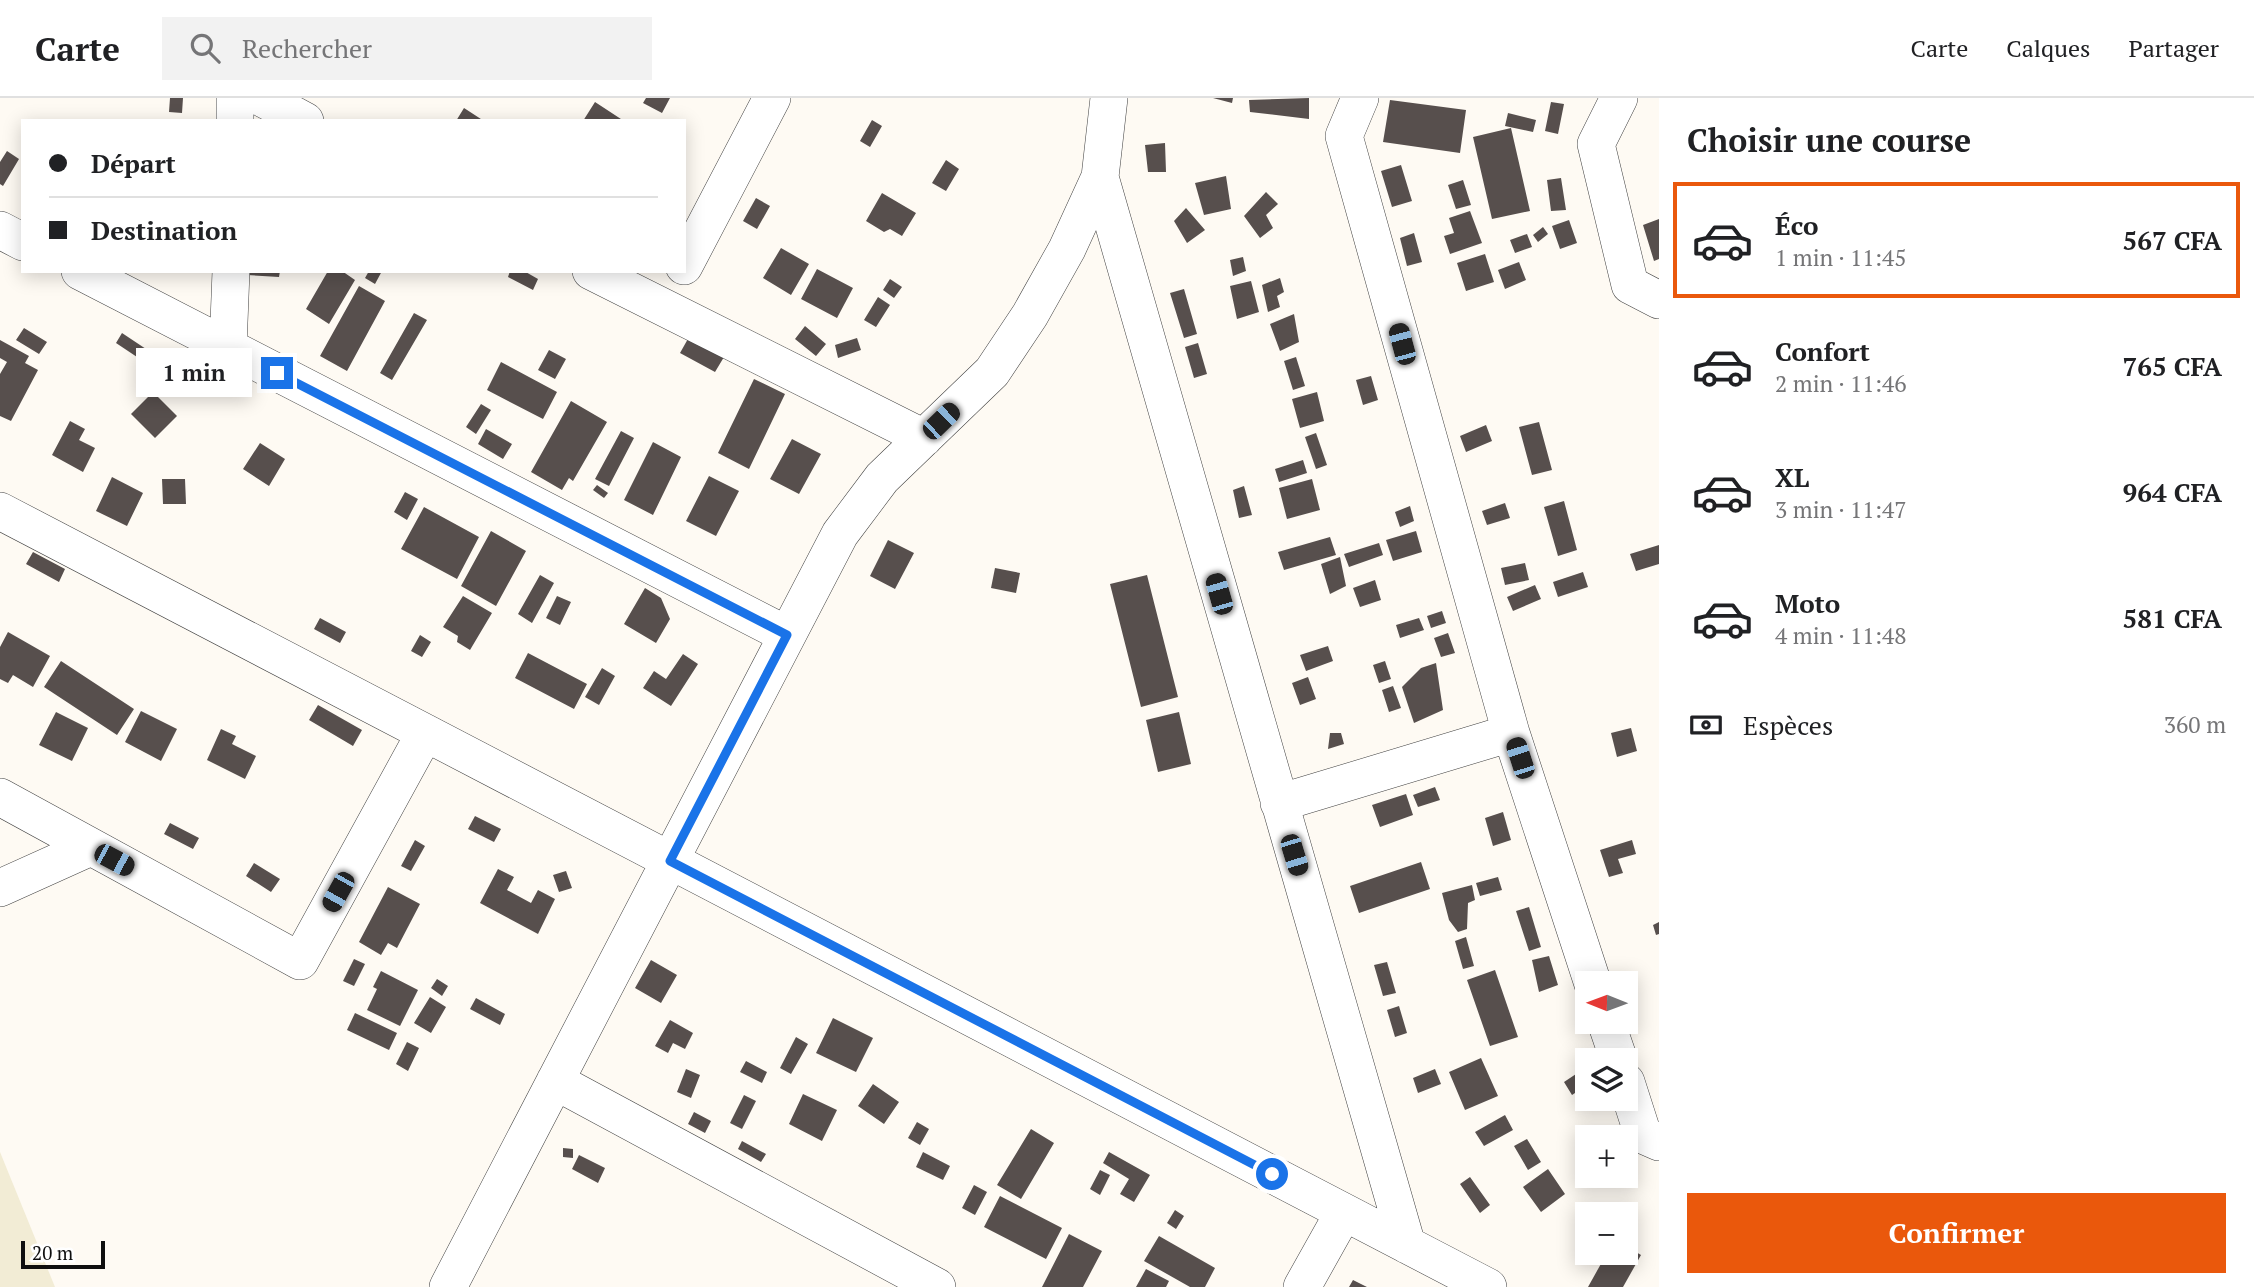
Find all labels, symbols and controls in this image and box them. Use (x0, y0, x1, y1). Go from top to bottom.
search box (162, 17, 652, 80)
text: Carte (35, 27, 120, 70)
icon: search (186, 29, 224, 67)
text: Rechercher (242, 31, 372, 65)
text: Carte (1910, 32, 1968, 64)
text: Calques (2006, 32, 2090, 64)
text: Partager (2128, 32, 2219, 64)
text: Choisir une course (1687, 119, 1971, 161)
text: Départ (91, 146, 176, 180)
text: Éco (1775, 208, 1818, 242)
icon: car (1691, 209, 1754, 272)
text: Destination (91, 213, 237, 247)
text: 567 CFA (2123, 223, 2222, 257)
text: 1 min · 11:45 (1775, 242, 1907, 273)
car (1387, 321, 1418, 367)
text: Confort (1775, 334, 1870, 368)
icon: car (1691, 335, 1754, 398)
callout: 1 min (137, 348, 252, 398)
text: 765 CFA (2123, 349, 2222, 383)
text: 1 min (163, 357, 225, 388)
route end (261, 357, 293, 389)
text: 2 min · 11:46 (1775, 368, 1907, 399)
car (919, 399, 964, 443)
text: XL (1775, 460, 1809, 494)
icon: car (1691, 461, 1754, 524)
text: 964 CFA (2123, 475, 2222, 509)
text: 3 min · 11:47 (1775, 494, 1907, 525)
car (1204, 571, 1235, 617)
text: Moto (1775, 586, 1840, 620)
icon: car (1691, 587, 1754, 650)
text: 581 CFA (2123, 601, 2222, 635)
text: 4 min · 11:48 (1775, 620, 1907, 651)
icon: cash (1687, 706, 1725, 744)
text: Espèces (1743, 708, 1833, 742)
text: 360 m (2164, 709, 2226, 740)
car (1504, 735, 1537, 781)
car (1278, 832, 1311, 878)
car (91, 841, 138, 879)
car (319, 869, 358, 915)
north arrow (1575, 971, 1638, 1034)
map controls (1575, 971, 1638, 1265)
button: layers (1575, 1048, 1638, 1111)
button: + (1575, 1125, 1638, 1188)
route start (1256, 1158, 1288, 1190)
button: Confirmer (1687, 1193, 2226, 1273)
button: − (1575, 1202, 1638, 1265)
scale bar (21, 1238, 105, 1270)
text: 20 m (32, 1240, 73, 1265)

